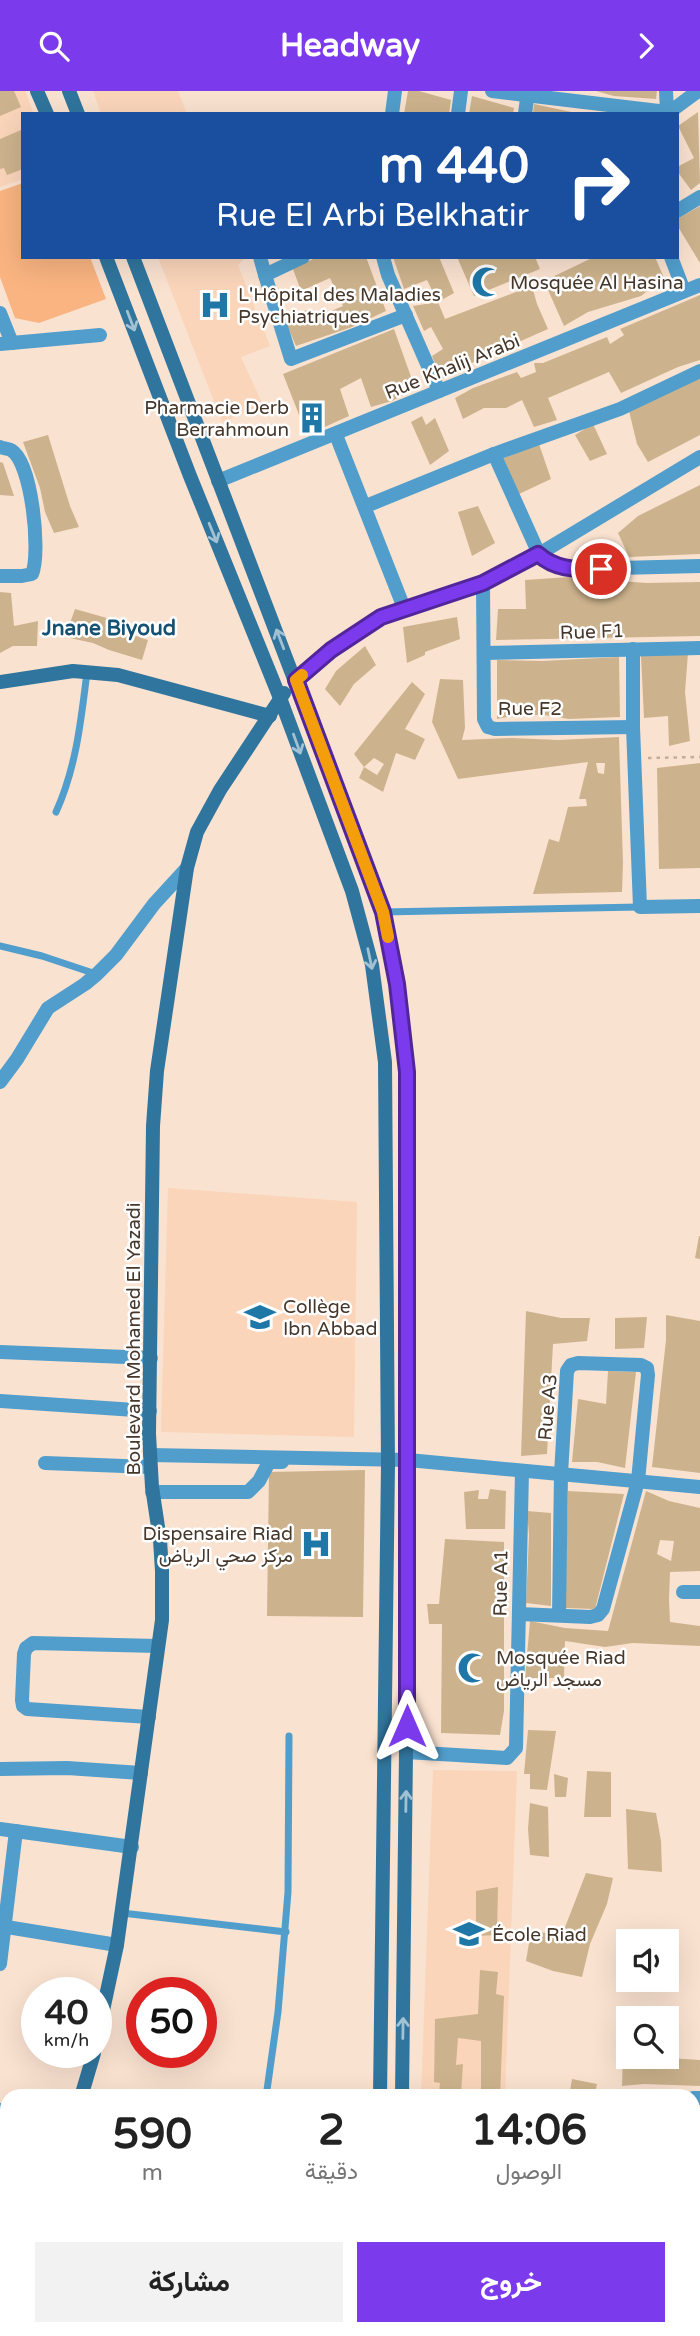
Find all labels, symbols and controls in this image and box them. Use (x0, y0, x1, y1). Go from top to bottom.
icon: search (35, 27, 73, 65)
text: Headway (280, 27, 420, 65)
icon: forward (627, 27, 665, 65)
text: 440 m (379, 137, 529, 196)
icon: right (553, 140, 644, 231)
text: Rue El Arbi Belkhatir (216, 197, 529, 235)
mosque icon: Mosquée Al Hasina (470, 265, 504, 299)
place label: Mosquée Al Hasina (510, 272, 684, 294)
place label: L'Hôpital des Maladies Psychiatriques (238, 284, 441, 328)
hospital icon: L'Hôpital des Maladies Psychiatriques (198, 288, 232, 322)
one-way arrow (126, 309, 139, 331)
street label: Rue Khalij Arabi (382, 330, 523, 404)
place label: Pharmacie Derb Berrahmoun (144, 397, 289, 441)
building icon: Pharmacie Derb Berrahmoun (295, 401, 329, 435)
one-way arrow (207, 522, 220, 543)
pin (571, 539, 631, 599)
icon: arrive (582, 550, 620, 588)
district label: Jnane Biyoud (41, 616, 176, 641)
street label: Rue F1 (560, 620, 625, 644)
one-way arrow (273, 628, 285, 650)
street label: Rue F2 (498, 698, 562, 720)
one-way arrow (292, 733, 304, 755)
one-way arrow (364, 948, 377, 970)
street label: Boulevard Mohamed El Yazadi (123, 1202, 145, 1476)
place label: Collège Ibn Abbad (283, 1296, 377, 1340)
school or university icon: Collège Ibn Abbad (243, 1300, 277, 1334)
street label: Rue A3 (534, 1373, 562, 1441)
place label: Dispensaire Riad مركز صحي الرياض (143, 1523, 293, 1571)
hospital icon: Dispensaire Riad مركز صحي الرياض (299, 1527, 333, 1561)
street label: Rue A1 (489, 1549, 513, 1617)
place label: Mosquée Riad مسجد الرياض (496, 1647, 626, 1691)
mosque icon: Mosquée Riad مسجد الرياض (456, 1651, 490, 1685)
position arrow (370, 1689, 444, 1763)
one-way arrow (399, 1790, 413, 1813)
school or university icon: École Riad (452, 1917, 486, 1951)
place label: École Riad (492, 1924, 587, 1946)
map controls (616, 1929, 679, 2069)
button: sound (616, 1929, 679, 1992)
speed limit sign: 50 (126, 1977, 217, 2068)
text: 40 (45, 1992, 88, 2034)
button: search (616, 2006, 679, 2069)
one-way arrow (396, 2017, 410, 2040)
text: km/h (44, 2029, 89, 2051)
text: 2 (318, 2105, 345, 2156)
text: 14:06 (471, 2105, 587, 2156)
text: 590 (113, 2109, 192, 2160)
text: دقيقة (305, 2158, 358, 2186)
text: الوصول (496, 2158, 562, 2186)
text: m (142, 2159, 163, 2187)
button: مشاركة (35, 2242, 343, 2322)
button: خروج (357, 2242, 665, 2322)

